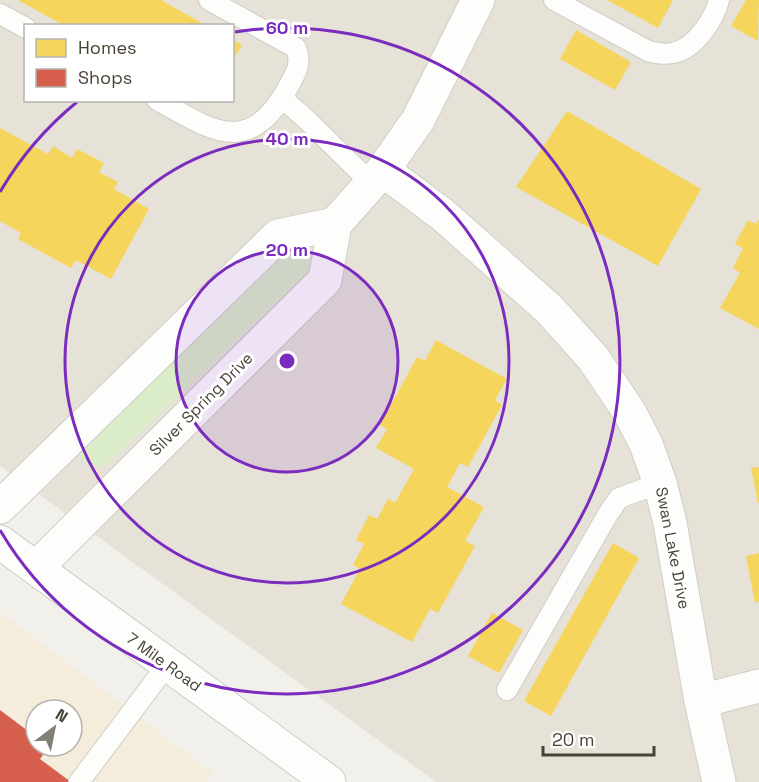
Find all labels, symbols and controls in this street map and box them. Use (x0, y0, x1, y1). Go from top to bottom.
text: 60 m (266, 16, 308, 39)
legend (24, 24, 234, 102)
text: Homes (78, 36, 137, 59)
text: Shops (78, 66, 132, 89)
text: 40 m (265, 127, 309, 150)
text: 20 m (266, 238, 308, 261)
street label: Silver Spring Drive (145, 348, 257, 460)
centre of rings (277, 351, 297, 371)
street label: Swan Lake Drive (651, 485, 695, 611)
street label: 7 Mile Road (122, 628, 206, 696)
north arrow (24, 698, 84, 758)
text: N (52, 704, 72, 727)
scale bar (543, 719, 654, 757)
text: 20 m (552, 728, 595, 751)

